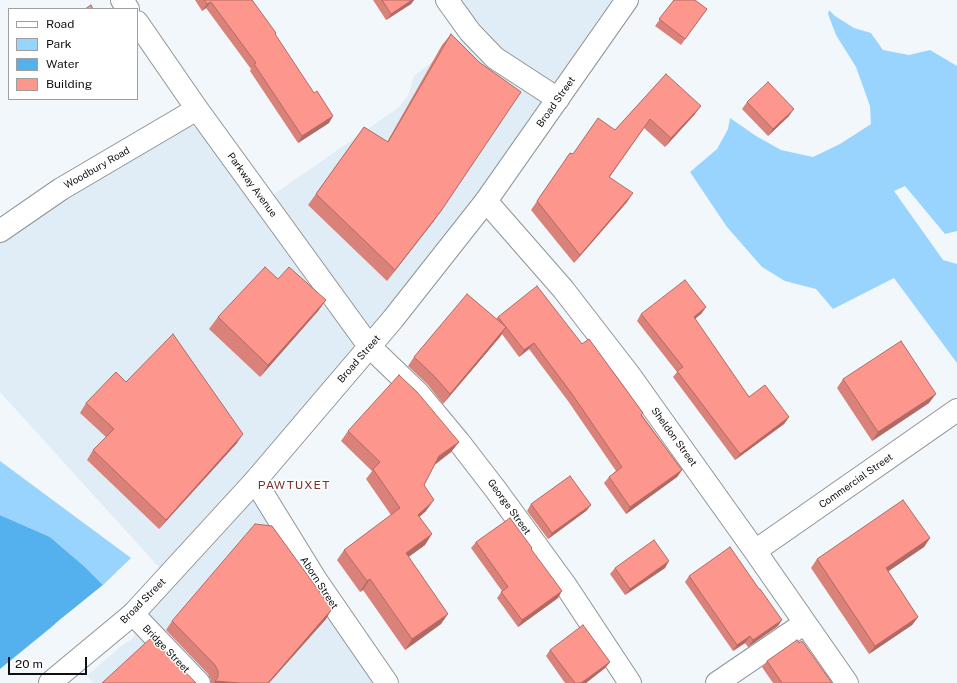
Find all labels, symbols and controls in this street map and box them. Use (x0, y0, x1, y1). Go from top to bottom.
legend (8, 8, 138, 100)
text: Road (46, 17, 74, 31)
text: Park (46, 37, 72, 51)
text: Water (46, 57, 79, 71)
street label: Broad Street (534, 74, 578, 130)
text: Building (46, 77, 92, 91)
street label: Woodbury Road (62, 144, 132, 192)
street label: Parkway Avenue (225, 150, 279, 220)
street label: Broad Street (335, 333, 383, 385)
street label: Sheldon Street (649, 405, 699, 469)
street label: Commercial Street (817, 451, 895, 511)
street label: George Street (485, 477, 533, 537)
district label: PAWTUXET (258, 478, 330, 492)
street label: Aborn Street (298, 555, 340, 611)
street label: Broad Street (118, 576, 168, 626)
street label: Bridge Street (140, 622, 192, 676)
scale bar (10, 649, 89, 675)
text: 20 m (15, 657, 43, 671)

